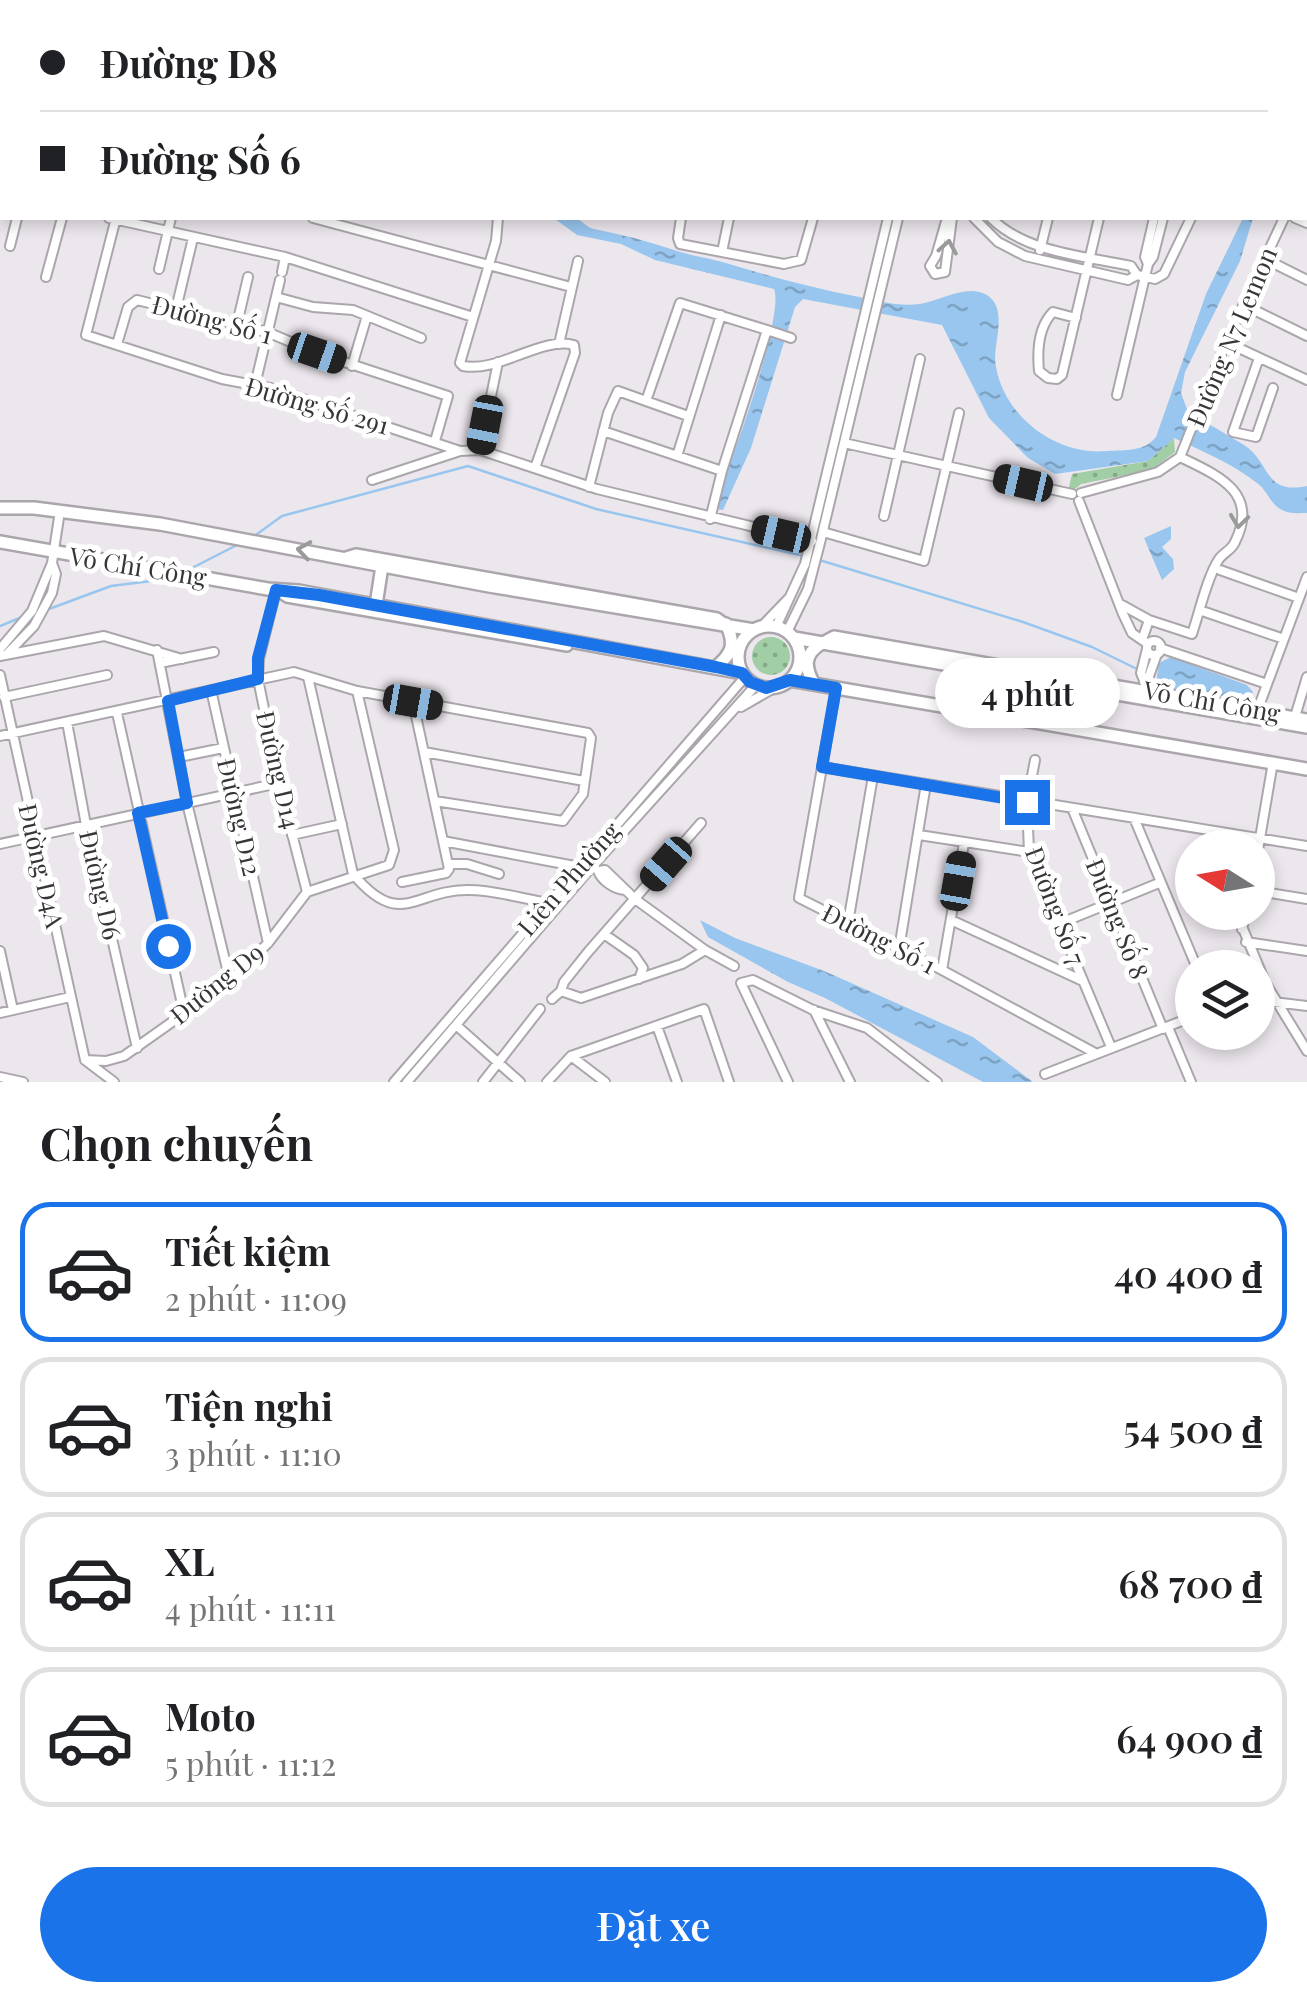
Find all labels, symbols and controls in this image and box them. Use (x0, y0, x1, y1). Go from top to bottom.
text: Đường D8 (100, 37, 278, 88)
text: Đường Số 6 (100, 133, 301, 184)
one-way arrow (937, 239, 958, 255)
street label: Đường N7 Lemon (1178, 241, 1283, 431)
street label: Đường Số 1 (149, 287, 276, 350)
car (284, 329, 350, 377)
street label: Đường Số 291 (242, 368, 393, 441)
car (465, 393, 505, 457)
car (990, 462, 1056, 504)
one-way arrow (1229, 512, 1250, 529)
car (748, 513, 814, 555)
street label: Võ Chí Công (66, 538, 210, 593)
one-way arrow (295, 540, 312, 561)
callout: 4 phút (934, 657, 1120, 727)
text: 4 phút (981, 671, 1074, 714)
street label: Võ Chí Công (1140, 672, 1284, 729)
car (381, 682, 445, 722)
street label: Đường D14 (250, 707, 309, 832)
street label: Đường D12 (211, 755, 270, 879)
route end (1005, 780, 1050, 825)
street label: Đường D4A (12, 800, 73, 931)
street label: Liên Phường (509, 813, 627, 942)
street label: Đường D6 (73, 827, 130, 943)
north arrow (1175, 830, 1275, 930)
map controls (1175, 830, 1275, 1050)
car (635, 832, 697, 896)
street label: Đường Số 7 (1019, 842, 1094, 969)
car (938, 849, 978, 913)
street label: Đường Số 8 (1079, 853, 1157, 983)
street label: Đường Số 1 (817, 895, 942, 980)
route start (146, 924, 191, 969)
street label: Đường D9 (162, 935, 270, 1031)
button: layers (1175, 950, 1275, 1050)
text: Chọn chuyến (40, 1112, 313, 1172)
text: Tiết kiệm (165, 1225, 331, 1276)
icon: car (45, 1227, 135, 1317)
text: 40 400 ₫ (1114, 1247, 1262, 1298)
text: 2 phút · 11:09 (165, 1276, 347, 1319)
text: Tiện nghi (165, 1380, 333, 1431)
icon: car (45, 1382, 135, 1472)
text: 54 500 ₫ (1123, 1402, 1262, 1453)
text: 3 phút · 11:10 (165, 1431, 342, 1474)
text: XL (165, 1535, 214, 1586)
icon: car (45, 1537, 135, 1627)
text: 68 700 ₫ (1118, 1557, 1262, 1608)
text: 4 phút · 11:11 (165, 1586, 336, 1629)
text: Moto (165, 1690, 256, 1741)
icon: car (45, 1692, 135, 1782)
text: 64 900 ₫ (1116, 1712, 1262, 1763)
text: 5 phút · 11:12 (165, 1741, 336, 1784)
button: Đặt xe (40, 1867, 1267, 1982)

